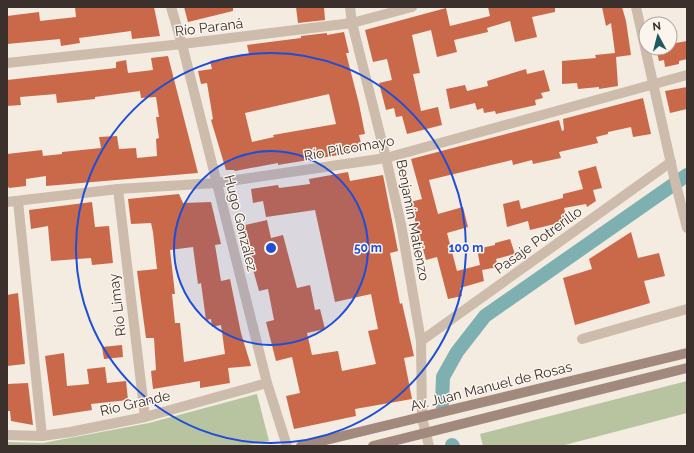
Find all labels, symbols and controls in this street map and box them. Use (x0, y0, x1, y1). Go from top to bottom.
street label: Río Paraná (174, 15, 244, 39)
north arrow (638, 16, 678, 56)
text: N (652, 20, 662, 34)
street label: Río Pilcomayo (303, 132, 395, 164)
street label: Benjamín Matienzo (393, 158, 433, 282)
street label: Hugo González (221, 173, 261, 273)
street label: Pasaje Potrerillo (491, 203, 585, 277)
centre of rings (264, 241, 278, 255)
text: 50 m (354, 241, 382, 255)
text: 100 m (449, 241, 483, 255)
street label: Río Limay (105, 272, 129, 337)
street label: Av. Juan Manuel de Rosas (409, 358, 574, 414)
street label: Río Grande (98, 387, 172, 419)

